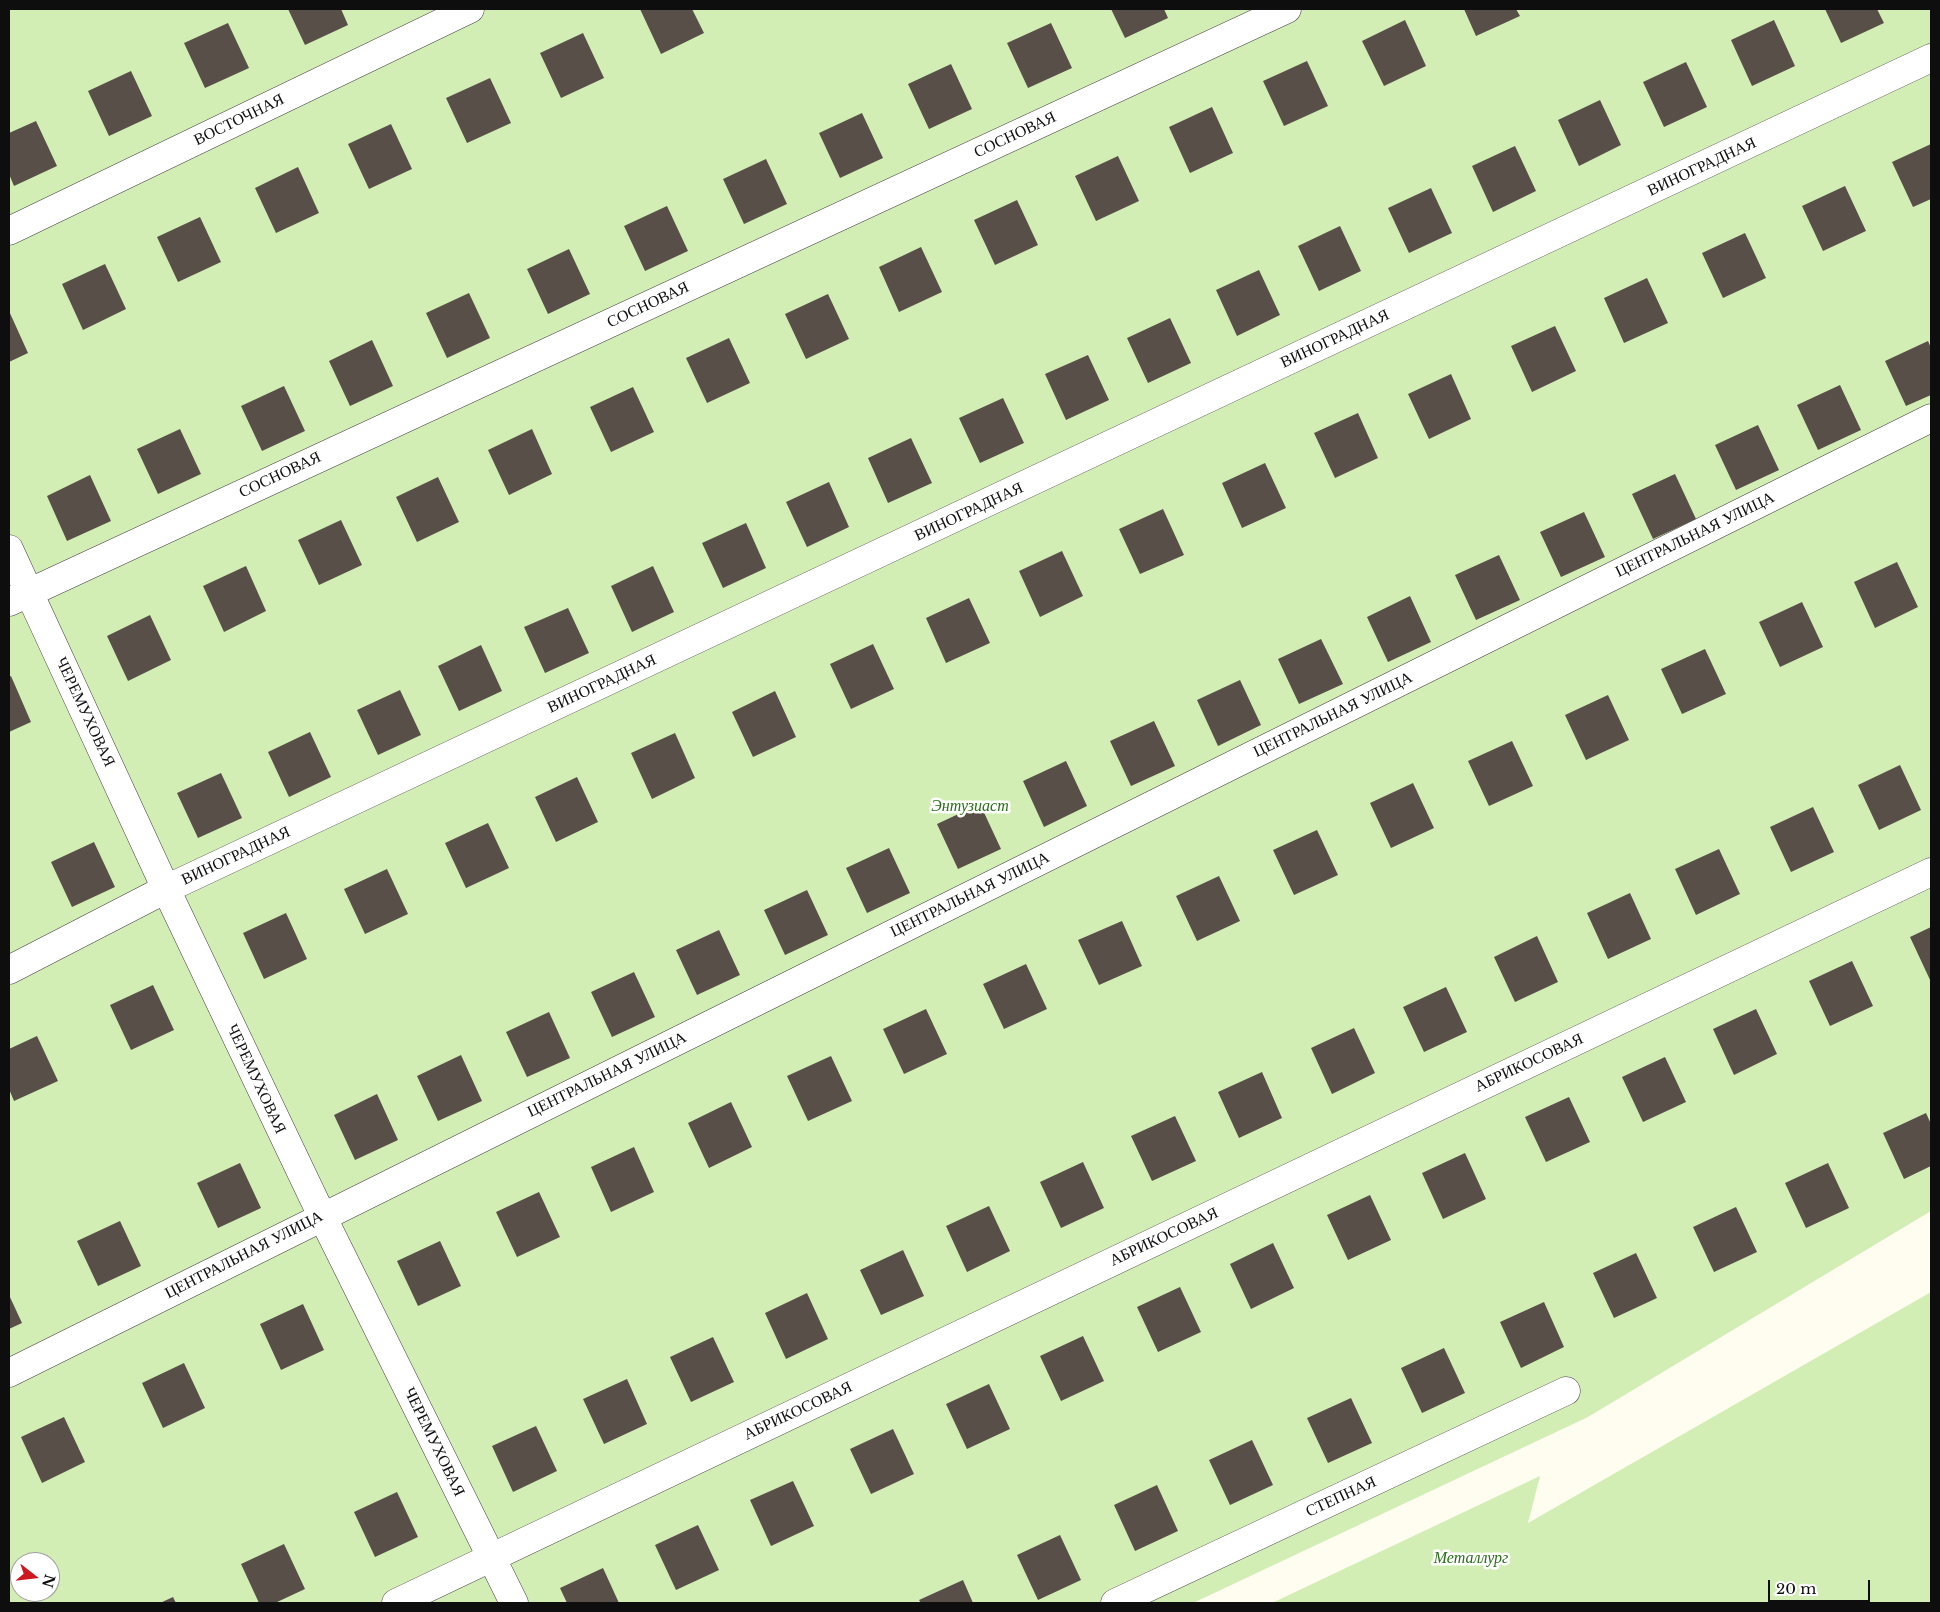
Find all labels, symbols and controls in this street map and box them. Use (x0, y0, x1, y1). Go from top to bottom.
street label: ВОСТОЧНАЯ (191, 90, 287, 150)
street label: СОСНОВАЯ (971, 108, 1059, 162)
street label: ВИНОГРАДНАЯ (1645, 133, 1759, 201)
street label: СОСНОВАЯ (604, 278, 692, 332)
street label: ВИНОГРАДНАЯ (1278, 305, 1392, 373)
street label: СОСНОВАЯ (236, 448, 324, 502)
street label: ВИНОГРАДНАЯ (912, 478, 1026, 546)
street label: ЦЕНТРАЛЬНАЯ УЛИЦА (1612, 488, 1778, 582)
street label: ВИНОГРАДНАЯ (545, 650, 659, 718)
street label: ЧЕРЕМУХОВАЯ (51, 654, 119, 770)
street label: ЦЕНТРАЛЬНАЯ УЛИЦА (1250, 668, 1416, 762)
park label: Энтузиаст (931, 796, 1009, 816)
street label: ВИНОГРАДНАЯ (179, 822, 293, 890)
street label: ЦЕНТРАЛЬНАЯ УЛИЦА (887, 848, 1053, 942)
street label: ЧЕРЕМУХОВАЯ (222, 1021, 290, 1137)
street label: ЦЕНТРАЛЬНАЯ УЛИЦА (524, 1028, 690, 1122)
street label: АБРИКОСОВАЯ (1472, 1030, 1586, 1096)
street label: АБРИКОСОВАЯ (1107, 1204, 1221, 1270)
street label: ЦЕНТРАЛЬНАЯ УЛИЦА (162, 1207, 326, 1303)
street label: АБРИКОСОВАЯ (741, 1378, 855, 1444)
street label: ЧЕРЕМУХОВАЯ (399, 1384, 469, 1500)
street label: СТЕПНАЯ (1303, 1472, 1379, 1522)
park label: Металлург (1434, 1548, 1508, 1568)
north arrow (10, 1552, 60, 1602)
scale bar (1770, 1570, 1872, 1602)
text: N (38, 1572, 59, 1590)
text: 20 m (1776, 1579, 1816, 1598)

